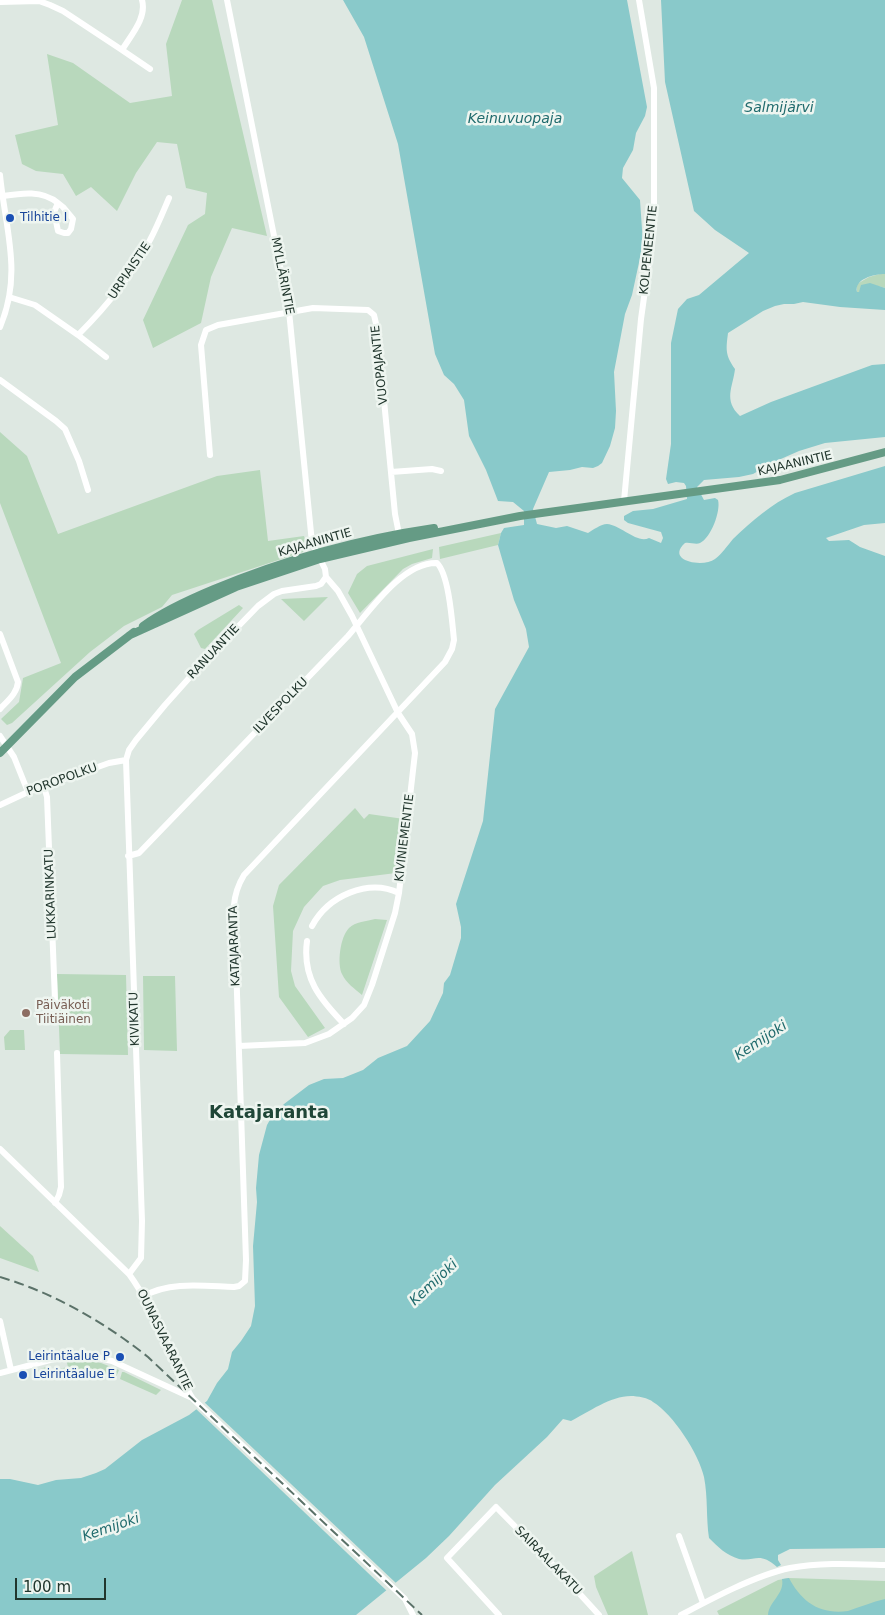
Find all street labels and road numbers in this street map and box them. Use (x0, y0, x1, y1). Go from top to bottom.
street label: KOLPENEENTIE (637, 205, 661, 295)
street label: MYLLÄRINTIE (267, 236, 297, 316)
street label: URPIAISTIE (106, 240, 154, 302)
street label: VUOPAJANTIE (369, 324, 391, 406)
street label: KAJAANINTIE (756, 448, 834, 480)
street label: KAJAANINTIE (277, 526, 353, 560)
street label: RANUANTIE (185, 622, 243, 682)
street label: ILVESPOLKU (251, 675, 311, 737)
street label: POROPOLKU (25, 761, 99, 799)
street label: KIVINIEMENTIE (392, 793, 418, 883)
street label: LUKKARINKATU (42, 849, 60, 939)
street label: KATAJARANTA (226, 905, 244, 987)
street label: KIVIKATU (127, 992, 143, 1046)
street label: OUNASVAARANTIE (133, 1287, 195, 1393)
street label: SAIRAALAKATU (511, 1523, 585, 1599)

